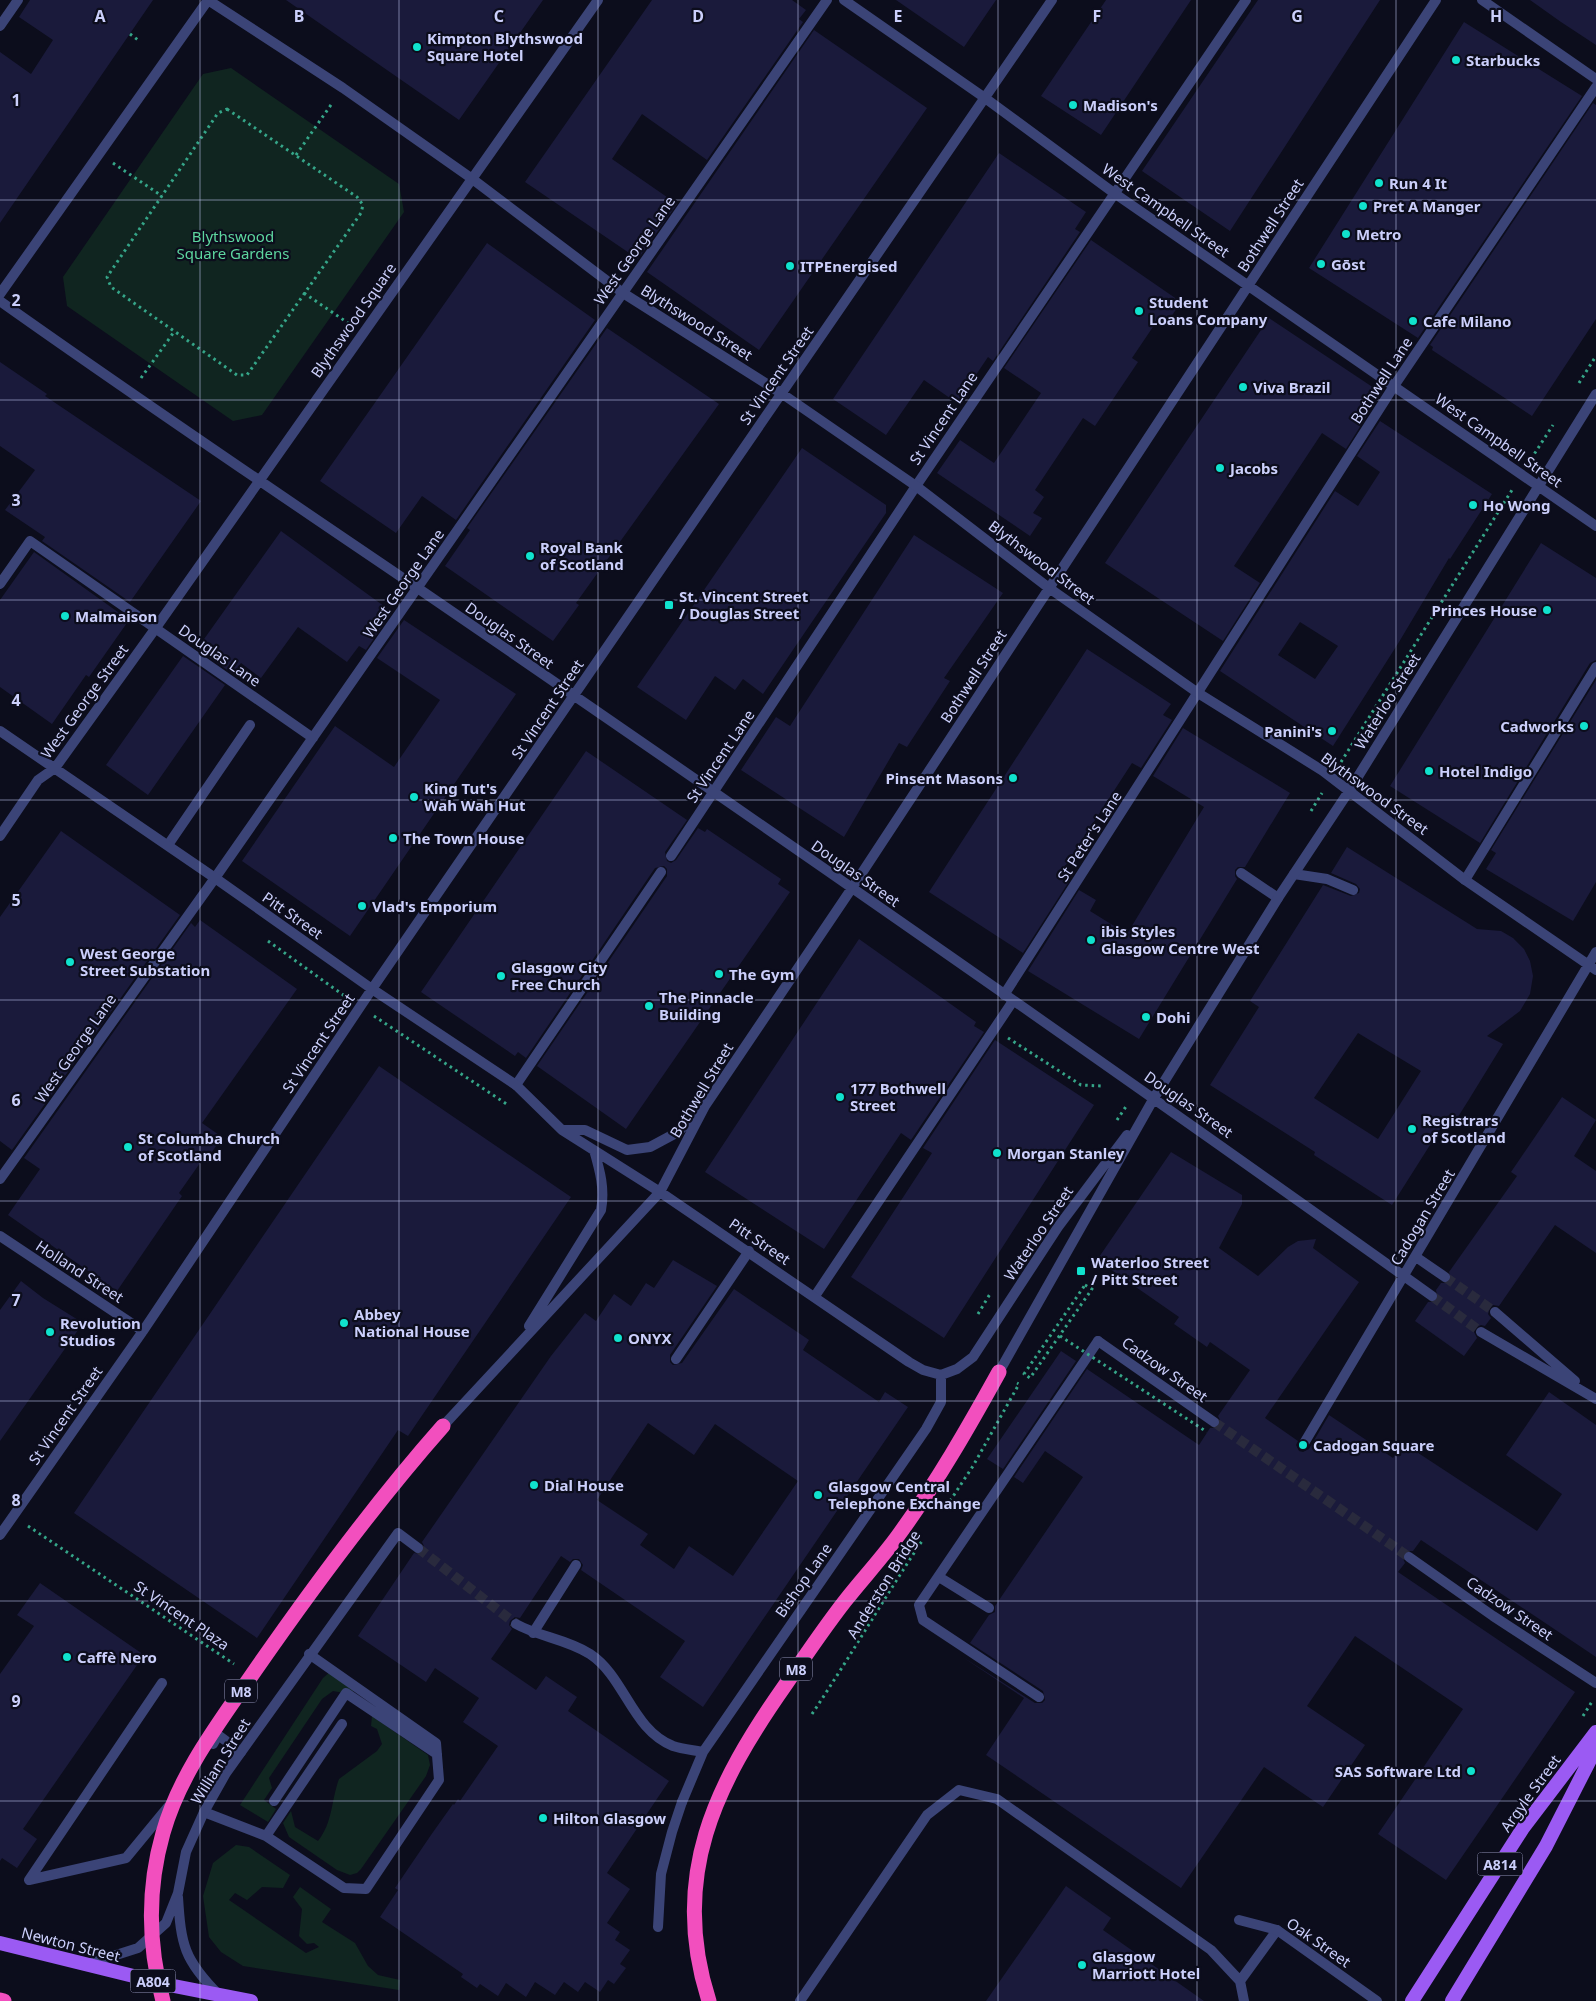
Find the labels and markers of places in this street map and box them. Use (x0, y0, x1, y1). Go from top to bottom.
place label: Kimpton Blythswood Square Hotel (427, 28, 583, 65)
marker: Kimpton Blythswood Square Hotel (411, 41, 423, 53)
place label: Starbucks (1466, 50, 1540, 70)
marker: Starbucks (1450, 54, 1462, 66)
place label: Madison's (1083, 95, 1158, 115)
marker: Madison's (1067, 99, 1079, 111)
place label: Run 4 It (1389, 173, 1448, 193)
marker: Run 4 It (1373, 177, 1385, 189)
place label: Pret A Manger (1373, 196, 1481, 216)
marker: Pret A Manger (1357, 200, 1369, 212)
place label: Metro (1356, 224, 1401, 244)
marker: Metro (1340, 228, 1352, 240)
place label: Gōst (1331, 254, 1366, 274)
place label: ITPEnergised (800, 256, 897, 276)
marker: Gōst (1315, 258, 1327, 270)
marker: ITPEnergised (784, 260, 796, 272)
place label: Student Loans Company (1149, 292, 1268, 329)
marker: Student Loans Company (1133, 305, 1145, 317)
place label: Cafe Milano (1423, 311, 1512, 331)
marker: Cafe Milano (1407, 315, 1419, 327)
place label: Viva Brazil (1253, 377, 1330, 397)
marker: Viva Brazil (1237, 381, 1249, 393)
place label: Jacobs (1228, 458, 1278, 478)
marker: Jacobs (1214, 462, 1226, 474)
place label: Ho Wong (1483, 495, 1551, 515)
marker: Ho Wong (1467, 499, 1479, 511)
place label: Royal Bank of Scotland (540, 537, 624, 574)
marker: Royal Bank of Scotland (524, 550, 536, 562)
place label: St. Vincent Street / Douglas Street (679, 586, 809, 623)
marker: St. Vincent Street / Douglas Street (663, 599, 675, 611)
place label: Princes House (1432, 600, 1537, 620)
marker: Princes House (1541, 604, 1553, 616)
place label: Malmaison (75, 606, 157, 626)
marker: Malmaison (59, 610, 71, 622)
place label: Cadworks (1500, 716, 1574, 736)
marker: Cadworks (1578, 720, 1590, 732)
place label: Panini's (1264, 721, 1322, 741)
marker: Panini's (1326, 725, 1338, 737)
place label: Hotel Indigo (1439, 761, 1532, 781)
marker: Hotel Indigo (1423, 765, 1435, 777)
place label: Pinsent Masons (885, 768, 1003, 788)
marker: Pinsent Masons (1007, 772, 1019, 784)
place label: King Tut's Wah Wah Hut (424, 778, 526, 815)
marker: King Tut's Wah Wah Hut (408, 791, 420, 803)
place label: The Town House (403, 828, 525, 848)
marker: The Town House (387, 832, 399, 844)
place label: Vlad's Emporium (372, 896, 497, 916)
marker: Vlad's Emporium (356, 900, 368, 912)
place label: ibis Styles Glasgow Centre West (1101, 921, 1260, 958)
marker: ibis Styles Glasgow Centre West (1085, 934, 1097, 946)
place label: West George Street Substation (80, 943, 210, 980)
marker: West George Street Substation (64, 956, 76, 968)
place label: Glasgow City Free Church (511, 957, 608, 994)
place label: The Gym (729, 964, 794, 984)
marker: The Gym (713, 968, 725, 980)
marker: Glasgow City Free Church (495, 970, 507, 982)
place label: The Pinnacle Building (659, 987, 754, 1024)
marker: The Pinnacle Building (643, 1000, 655, 1012)
place label: Dohi (1156, 1007, 1191, 1027)
marker: Dohi (1140, 1011, 1152, 1023)
place label: 177 Bothwell Street (850, 1078, 946, 1115)
marker: 177 Bothwell Street (834, 1091, 846, 1103)
place label: Registrars of Scotland (1422, 1110, 1506, 1147)
marker: Registrars of Scotland (1406, 1123, 1418, 1135)
place label: St Columba Church of Scotland (138, 1128, 280, 1165)
marker: St Columba Church of Scotland (122, 1141, 134, 1153)
place label: Morgan Stanley (1007, 1143, 1125, 1163)
marker: Morgan Stanley (991, 1147, 1003, 1159)
place label: Waterloo Street / Pitt Street (1091, 1252, 1210, 1289)
marker: Waterloo Street / Pitt Street (1075, 1265, 1087, 1277)
place label: Abbey National House (354, 1304, 470, 1341)
place label: Revolution Studios (60, 1313, 141, 1350)
marker: Abbey National House (338, 1317, 350, 1329)
marker: Revolution Studios (44, 1326, 56, 1338)
place label: ONYX (628, 1328, 672, 1348)
marker: ONYX (612, 1332, 624, 1344)
place label: Cadogan Square (1313, 1435, 1434, 1455)
marker: Cadogan Square (1297, 1439, 1309, 1451)
place label: Dial House (544, 1475, 624, 1495)
place label: Glasgow Central Telephone Exchange (828, 1476, 981, 1513)
marker: Dial House (528, 1479, 540, 1491)
marker: Glasgow Central Telephone Exchange (812, 1489, 824, 1501)
place label: Caffè Nero (77, 1647, 157, 1667)
marker: Caffè Nero (61, 1651, 73, 1663)
place label: SAS Software Ltd (1335, 1761, 1461, 1781)
marker: SAS Software Ltd (1465, 1765, 1477, 1777)
place label: Hilton Glasgow (553, 1808, 666, 1828)
marker: Hilton Glasgow (537, 1812, 549, 1824)
place label: Glasgow Marriott Hotel (1092, 1946, 1200, 1983)
marker: Glasgow Marriott Hotel (1076, 1959, 1088, 1971)

